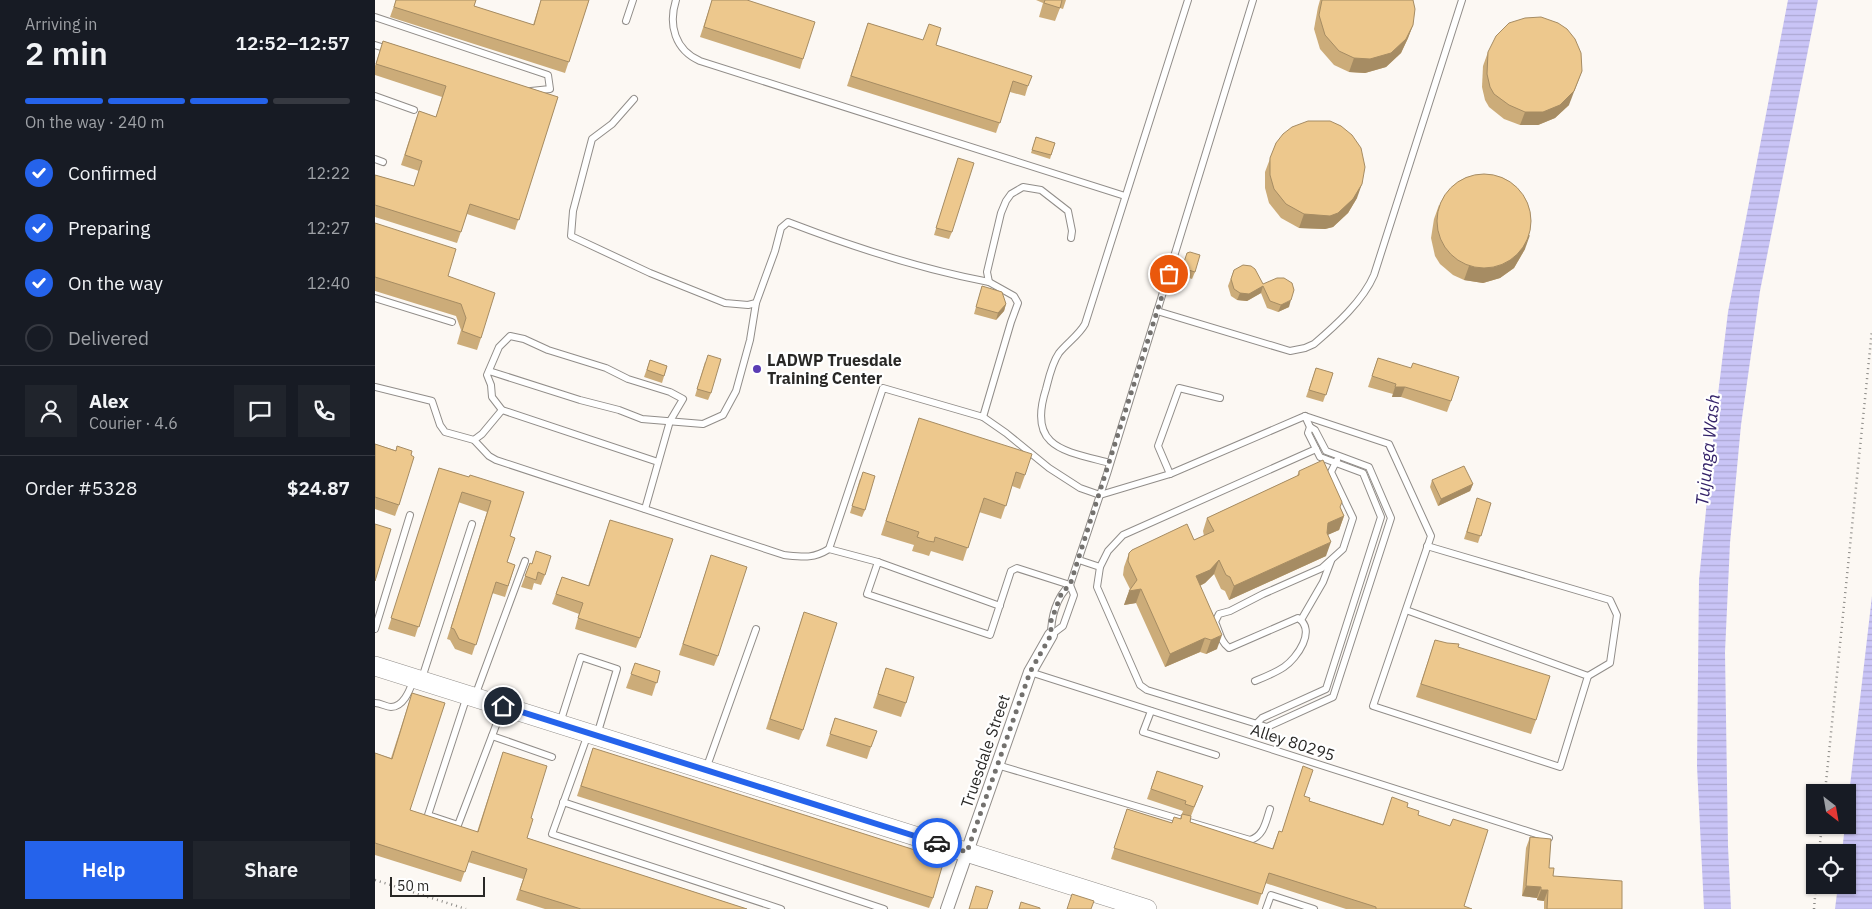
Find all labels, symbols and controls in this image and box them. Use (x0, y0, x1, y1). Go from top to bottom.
text: Arriving in (25, 14, 97, 34)
text: 12:52–12:57 (236, 31, 350, 55)
text: 2 min (25, 32, 108, 74)
text: On the way · 240 m (25, 112, 164, 132)
icon: check (25, 159, 53, 187)
text: Confirmed (68, 161, 157, 185)
text: 12:22 (307, 163, 350, 183)
icon: check (25, 214, 53, 242)
text: Preparing (68, 216, 150, 240)
text: 12:27 (307, 218, 350, 238)
pin (1148, 253, 1190, 295)
icon: bag (1155, 260, 1183, 288)
icon: check (25, 269, 53, 297)
text: On the way (68, 271, 163, 295)
text: 12:40 (307, 273, 350, 293)
text: Delivered (68, 326, 149, 350)
place label: LADWP Truesdale Training Center (767, 350, 902, 388)
marker: LADWP Truesdale Training Center (751, 363, 763, 375)
button: person (25, 385, 77, 437)
button: chat (234, 385, 286, 437)
button: phone (298, 385, 350, 437)
text: Alex (89, 389, 129, 413)
water label: Tujunga Wash (1690, 393, 1725, 507)
text: Courier · 4.6 (89, 413, 178, 433)
text: Order #5328 (25, 476, 137, 500)
text: $24.87 (287, 476, 350, 500)
pin (482, 685, 524, 727)
icon: home (489, 692, 517, 720)
street label: Truesdale Street (956, 692, 1014, 810)
street label: Alley 80295 (1248, 719, 1338, 765)
north arrow (1806, 784, 1856, 834)
map controls (1806, 784, 1856, 894)
courier (912, 818, 962, 868)
icon: car (923, 829, 951, 857)
button: Help (25, 841, 183, 899)
button: Share (193, 841, 350, 899)
button: locate (1806, 844, 1856, 894)
scale bar (390, 874, 485, 897)
text: 50 m (397, 877, 429, 895)

